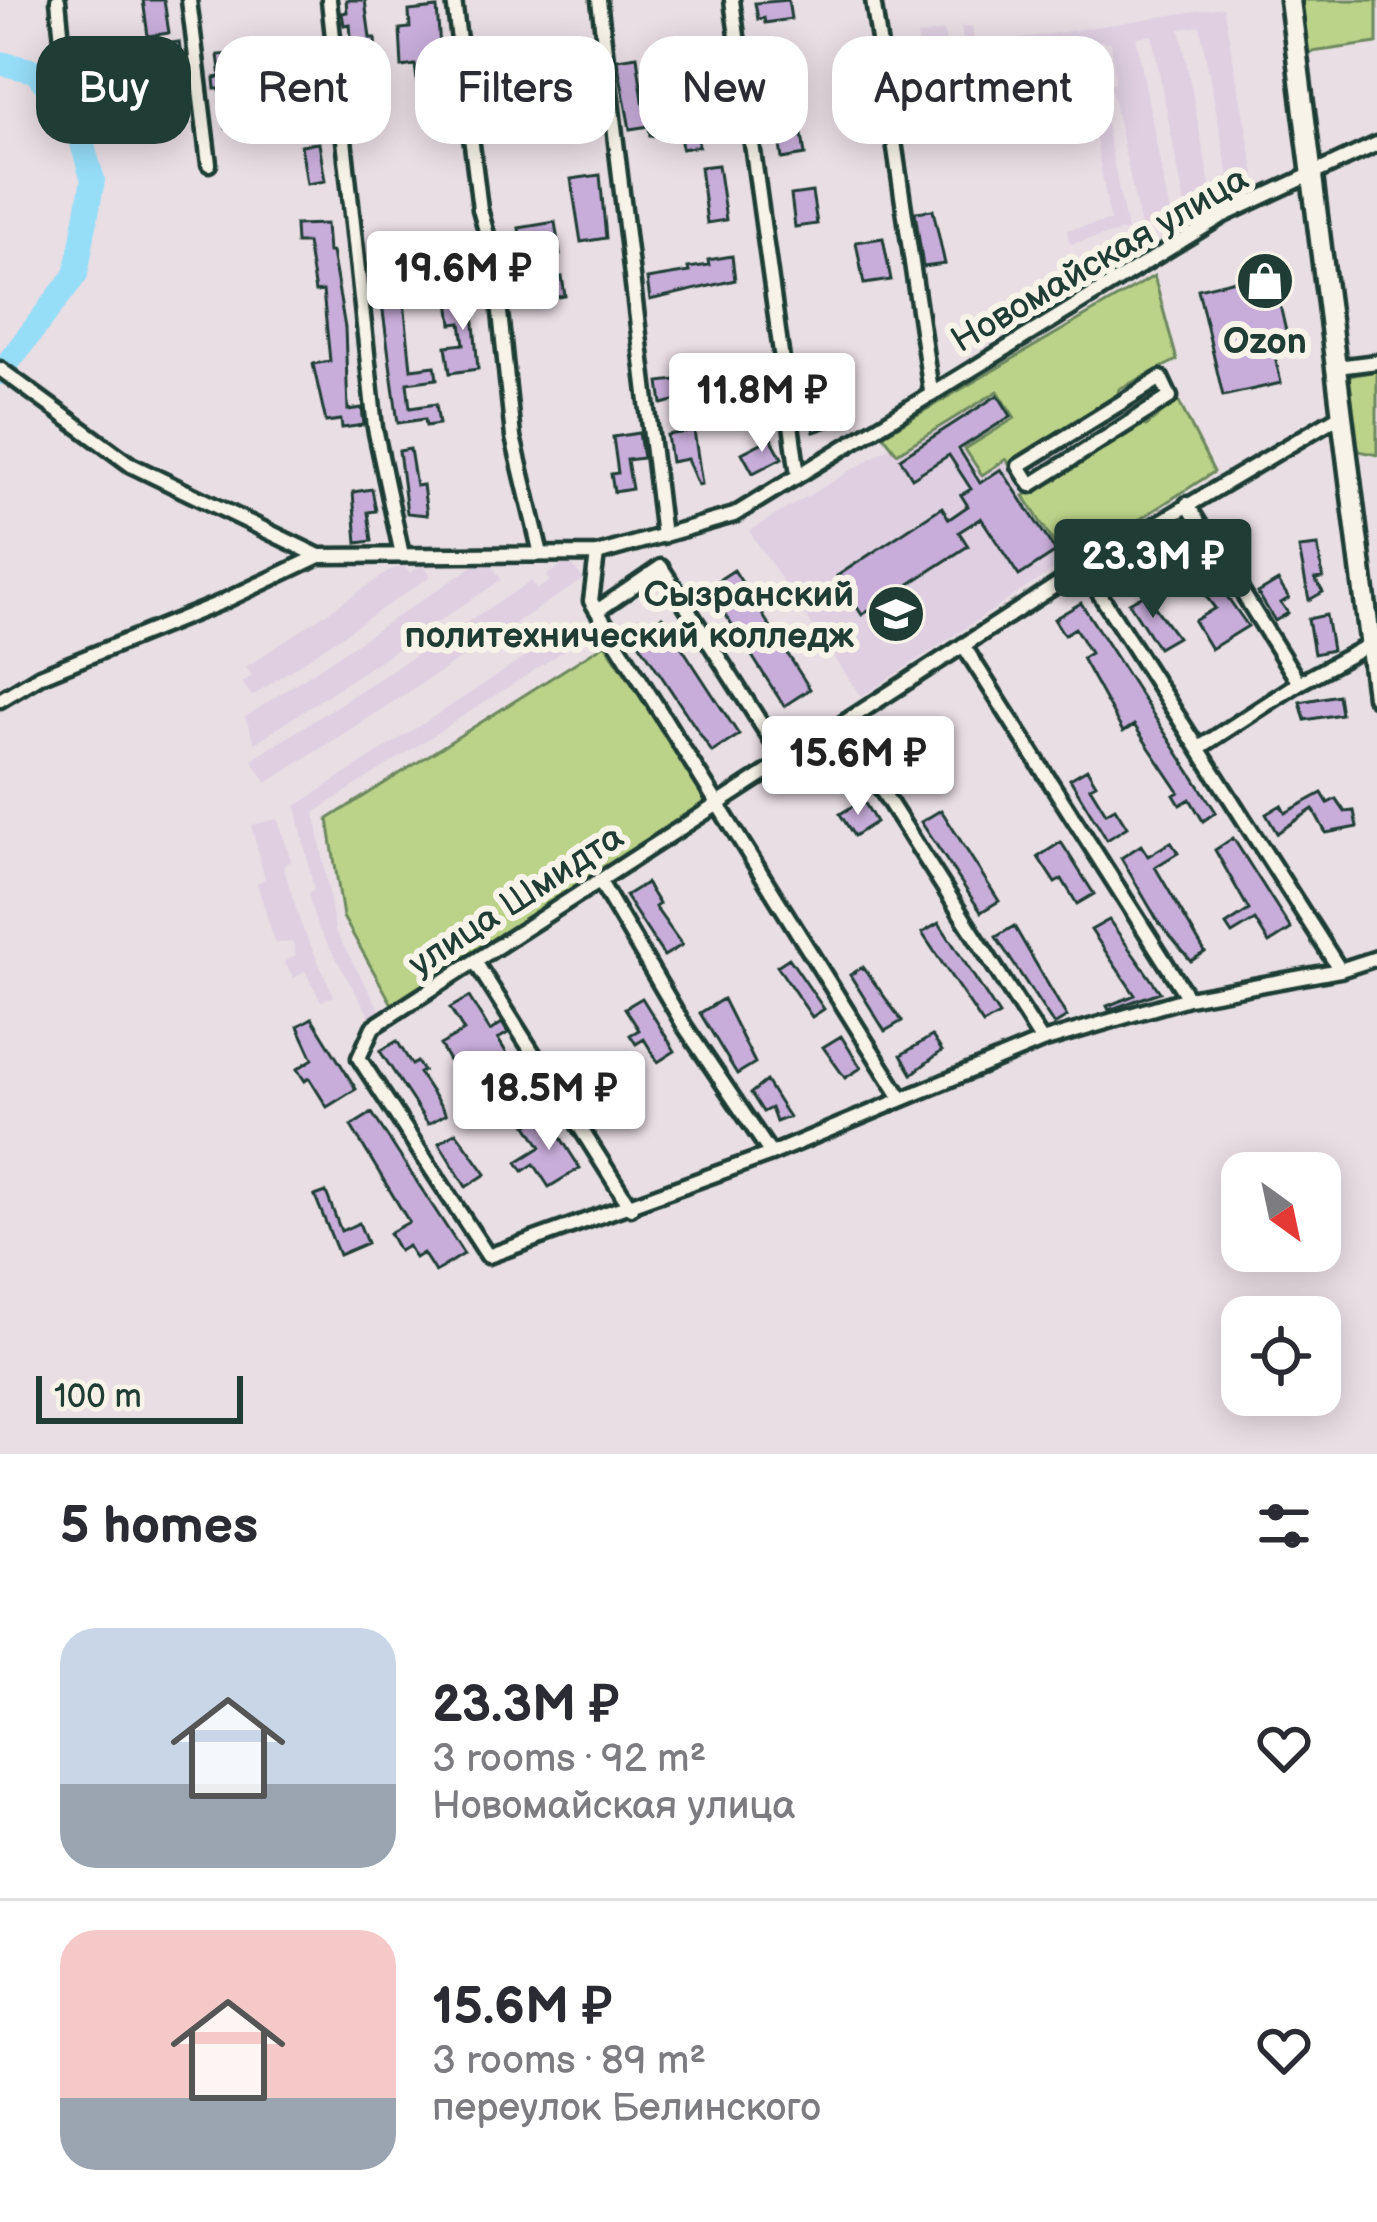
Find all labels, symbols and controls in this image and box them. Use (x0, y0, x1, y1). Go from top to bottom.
chip: Buy (36, 36, 191, 144)
chip: Rent (215, 36, 391, 144)
chip: Filters (415, 36, 615, 144)
chip: New (639, 36, 808, 144)
chip: Apartment (832, 36, 1114, 144)
street label: Новомайская улица (944, 158, 1256, 363)
pin: 19.6M ₽ (352, 231, 574, 333)
text: 19.6M ₽ (394, 246, 532, 293)
shop icon: Ozon (1234, 250, 1296, 312)
place label: Ozon (1223, 321, 1307, 364)
pin: 11.8M ₽ (651, 353, 873, 455)
text: 11.8M ₽ (696, 368, 828, 415)
pin: 23.3M ₽ (1042, 519, 1264, 621)
text: 23.3M ₽ (1081, 534, 1225, 581)
place label: Сызранский политехнический колледж (405, 574, 855, 658)
school or university icon: Сызранский политехнический колледж (865, 583, 927, 645)
pin: 15.6M ₽ (747, 716, 969, 818)
text: 15.6M ₽ (789, 731, 927, 778)
street label: улица Шмидта (401, 816, 632, 986)
pin: 18.5M ₽ (438, 1051, 660, 1153)
text: 18.5M ₽ (480, 1066, 618, 1113)
north arrow (1221, 1152, 1341, 1272)
map controls (1221, 1152, 1341, 1416)
button: locate (1221, 1296, 1341, 1416)
scale bar (36, 1370, 243, 1423)
text: 100 m (54, 1377, 142, 1417)
icon: filters (1251, 1493, 1317, 1559)
text: 5 homes (60, 1496, 258, 1557)
text: 23.3M ₽ (432, 1675, 619, 1736)
icon: home (156, 1676, 300, 1820)
icon: heart (1251, 1715, 1317, 1781)
text: 3 rooms · 92 m² (432, 1736, 706, 1783)
text: Новомайская улица (432, 1783, 795, 1830)
text: 15.6M ₽ (432, 1977, 612, 2038)
icon: home (156, 1978, 300, 2122)
icon: heart (1251, 2017, 1317, 2083)
text: 3 rooms · 89 m² (432, 2038, 706, 2085)
text: переулок Белинского (432, 2085, 821, 2132)

